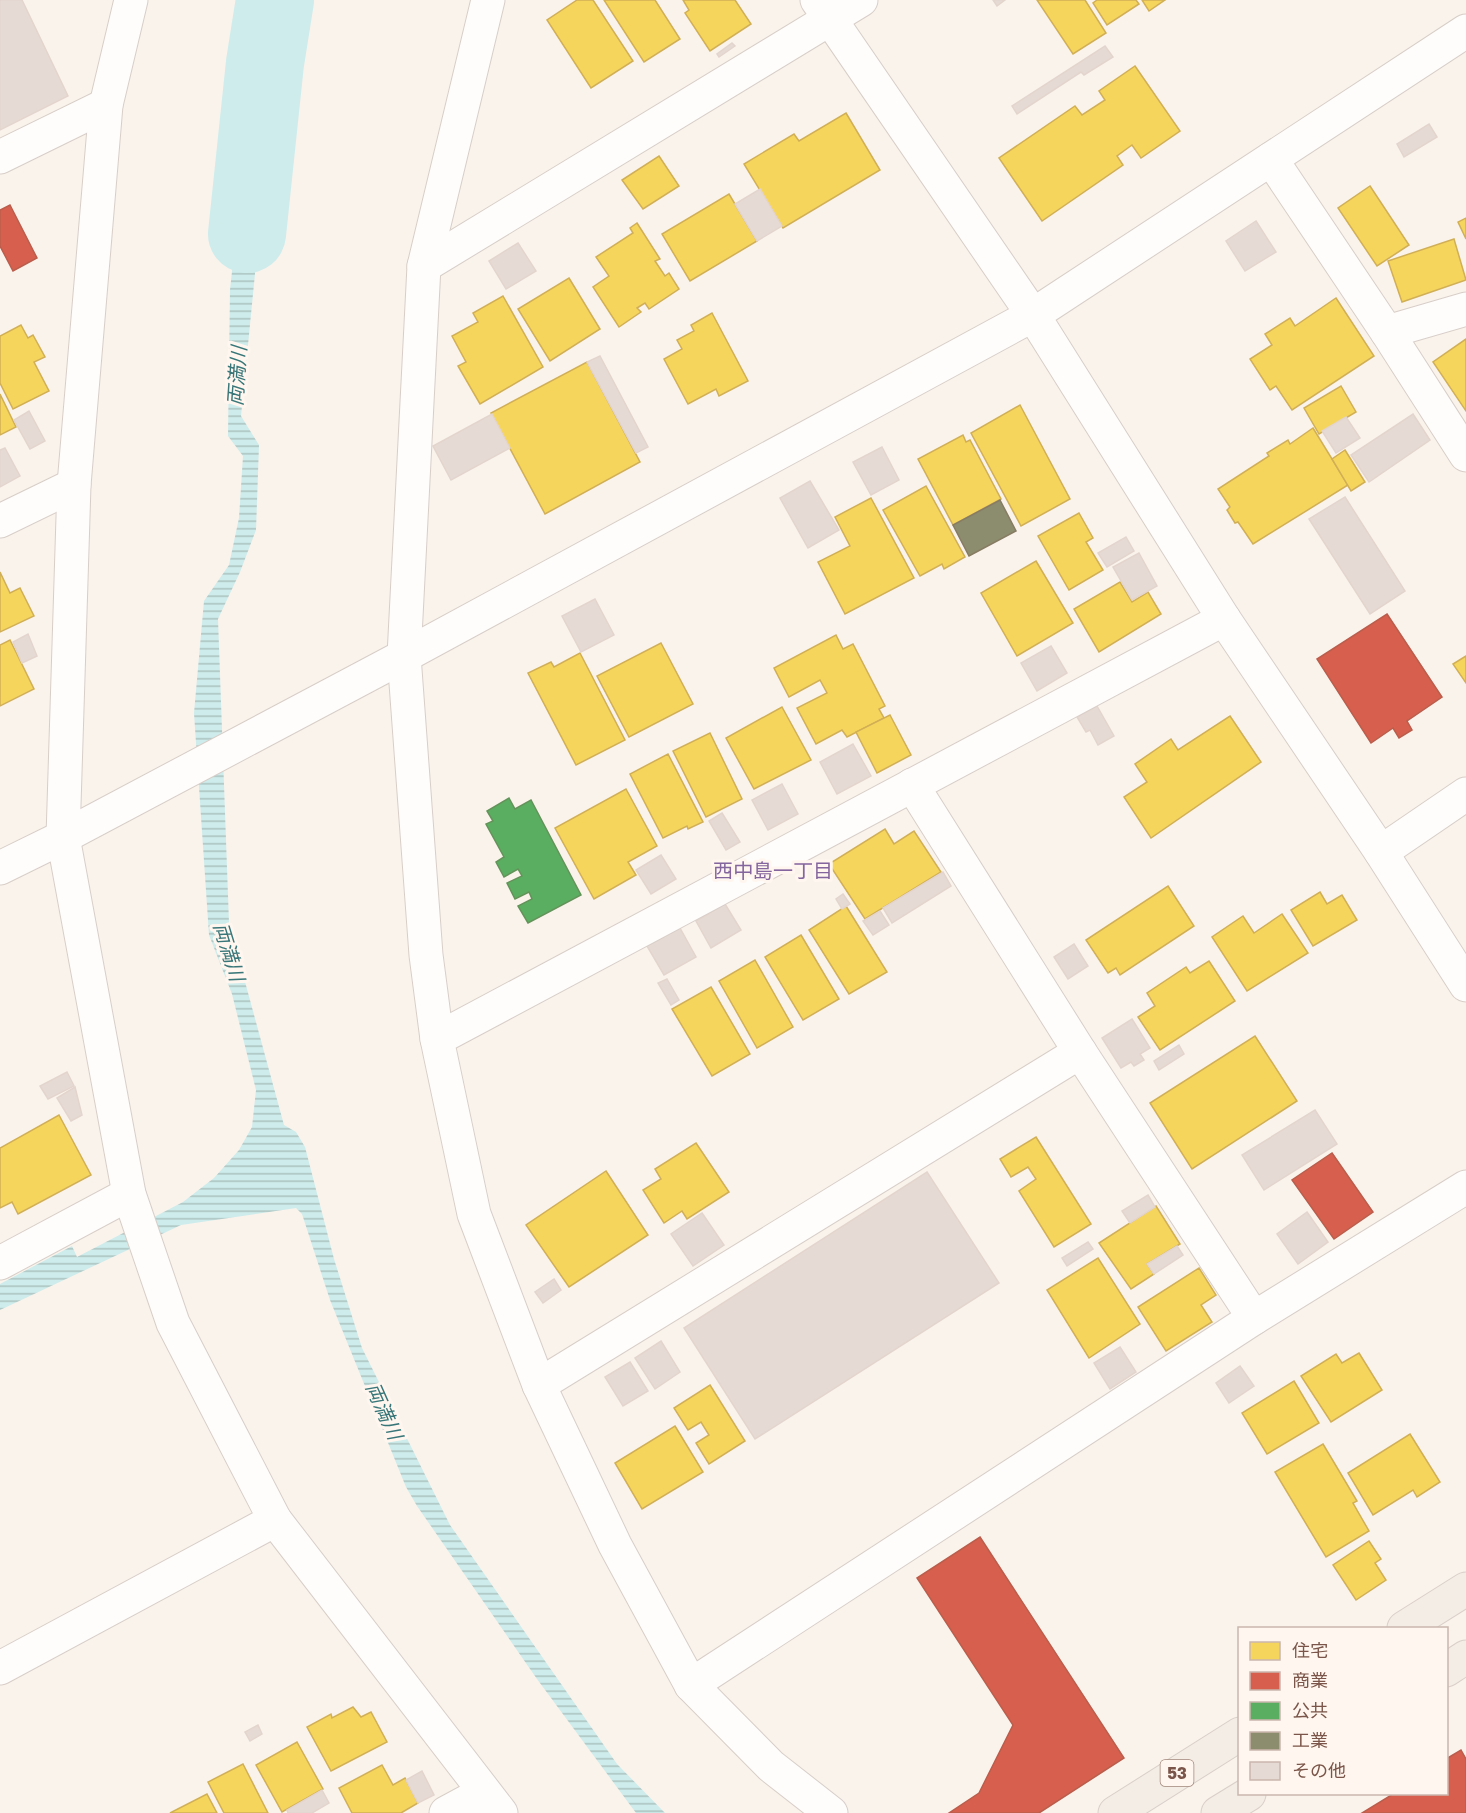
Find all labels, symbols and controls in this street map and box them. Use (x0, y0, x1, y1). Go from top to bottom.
water label: 両満川 (222, 343, 250, 407)
district label: 西中島一丁目 (713, 858, 833, 882)
water label: 両満川 (210, 920, 251, 986)
water label: 両満川 (362, 1378, 409, 1445)
legend (1238, 1627, 1448, 1795)
text: 住宅 (1292, 1639, 1328, 1661)
text: 商業 (1292, 1669, 1328, 1691)
text: 公共 (1292, 1699, 1328, 1721)
text: 工業 (1292, 1729, 1328, 1751)
text: その他 (1292, 1759, 1346, 1781)
road number: 53 (1160, 1760, 1194, 1786)

